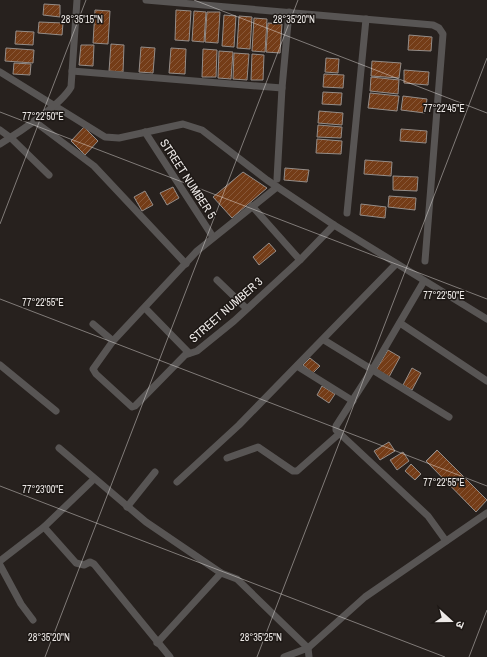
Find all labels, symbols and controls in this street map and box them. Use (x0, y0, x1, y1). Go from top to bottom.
text: 28°35'15"N (61, 13, 103, 26)
text: 28°35'20"N (273, 13, 315, 26)
text: 77°22'45"E (423, 102, 465, 115)
text: 77°22'50"E (22, 110, 64, 123)
street label: STREET NUMBER 5 (156, 136, 220, 222)
street label: STREET NUMBER 3 (186, 274, 266, 346)
text: 77°22'50"E (423, 289, 465, 302)
text: 77°22'55"E (22, 296, 64, 309)
text: 77°22'55"E (423, 476, 465, 489)
text: 77°23'00"E (22, 483, 64, 496)
north arrow (431, 601, 471, 641)
text: उ (452, 619, 468, 631)
text: 28°35'20"N (28, 631, 70, 644)
text: 28°35'25"N (240, 631, 282, 644)

